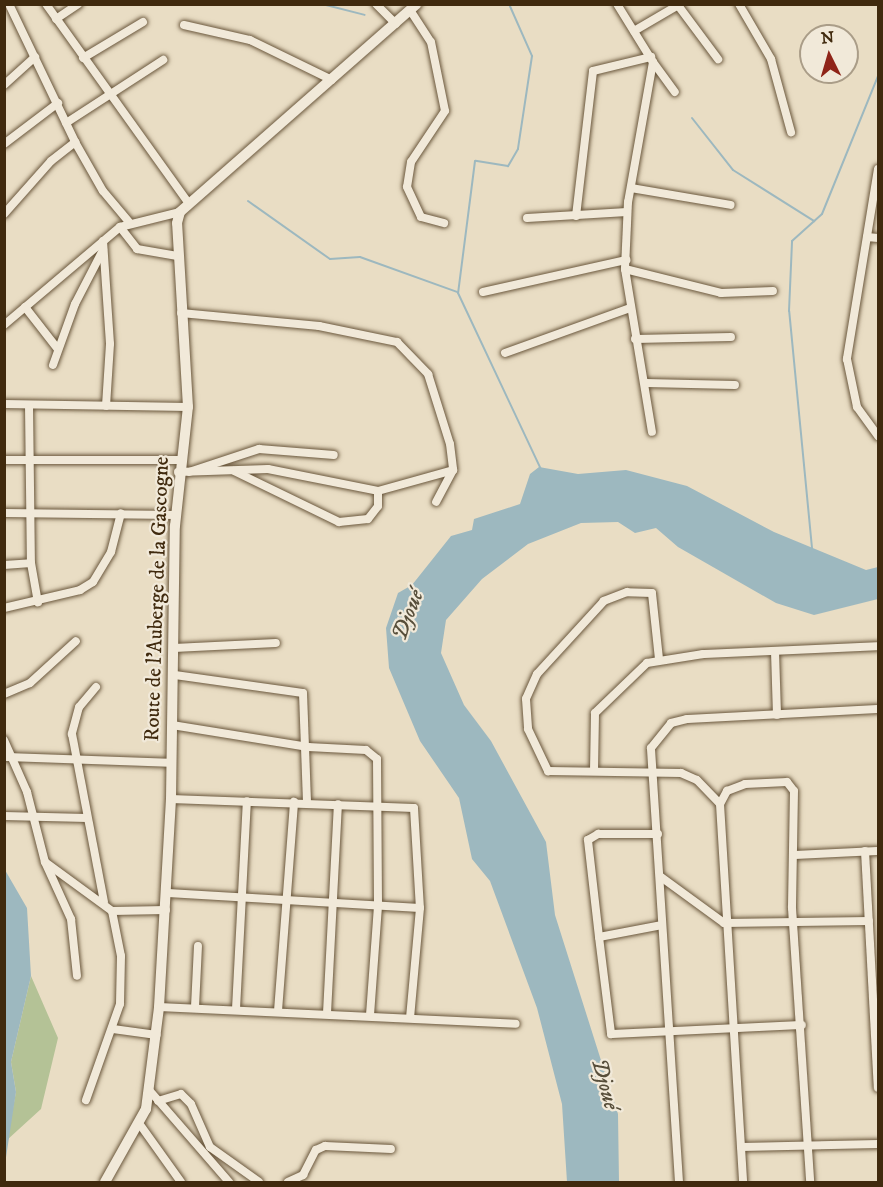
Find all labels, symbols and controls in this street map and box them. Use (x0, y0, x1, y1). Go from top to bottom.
north arrow (799, 24, 859, 84)
text: N (820, 28, 835, 49)
street label: Route de l'Auberge de la Gascogne (139, 456, 175, 742)
water label: Djoué (386, 586, 430, 644)
water label: Djoué (586, 1055, 624, 1113)

